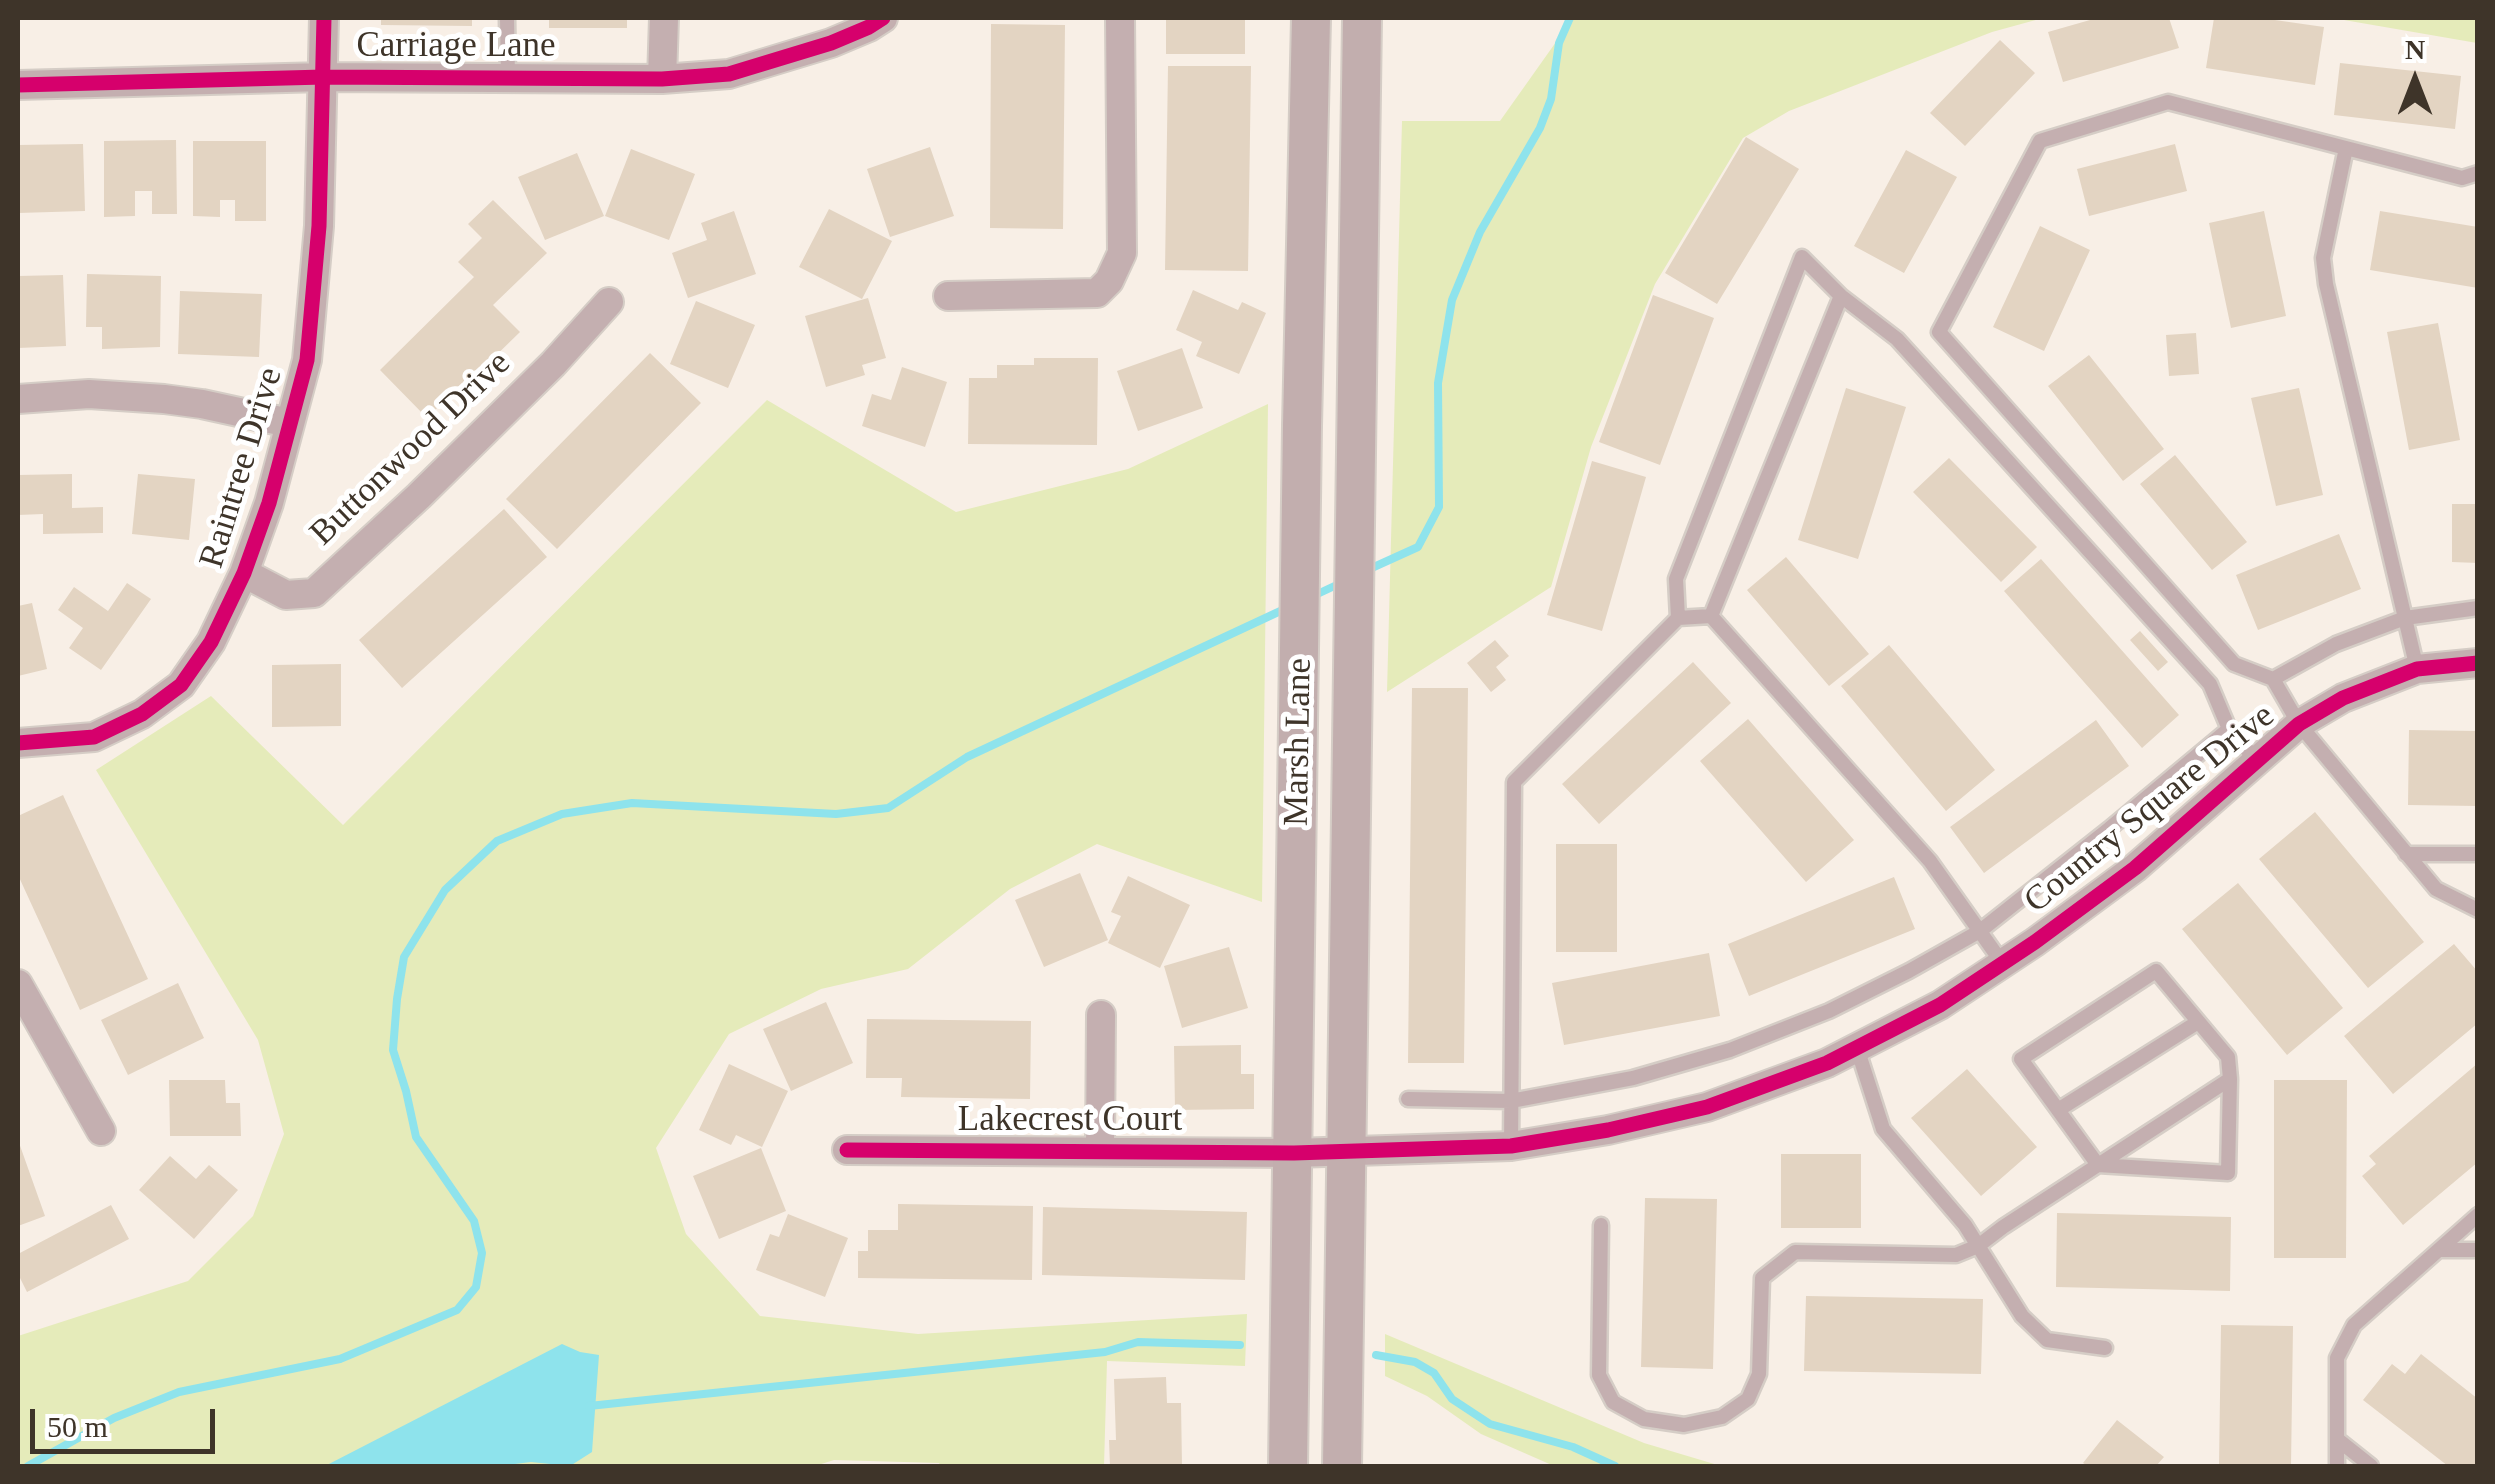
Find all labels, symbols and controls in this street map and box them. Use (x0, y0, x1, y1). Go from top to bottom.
street label: Carriage Lane (356, 26, 556, 68)
north arrow (2365, 30, 2465, 130)
text: N (2405, 34, 2425, 65)
street label: Buttonwood Drive (302, 343, 520, 555)
street label: Raintree Drive (192, 363, 292, 573)
street label: Marsh Lane (1277, 658, 1321, 826)
street label: Country Square Drive (2017, 695, 2283, 923)
street label: Lakecrest Court (958, 1100, 1182, 1142)
scale bar (35, 1389, 220, 1451)
text: 50 m (47, 1410, 108, 1443)

